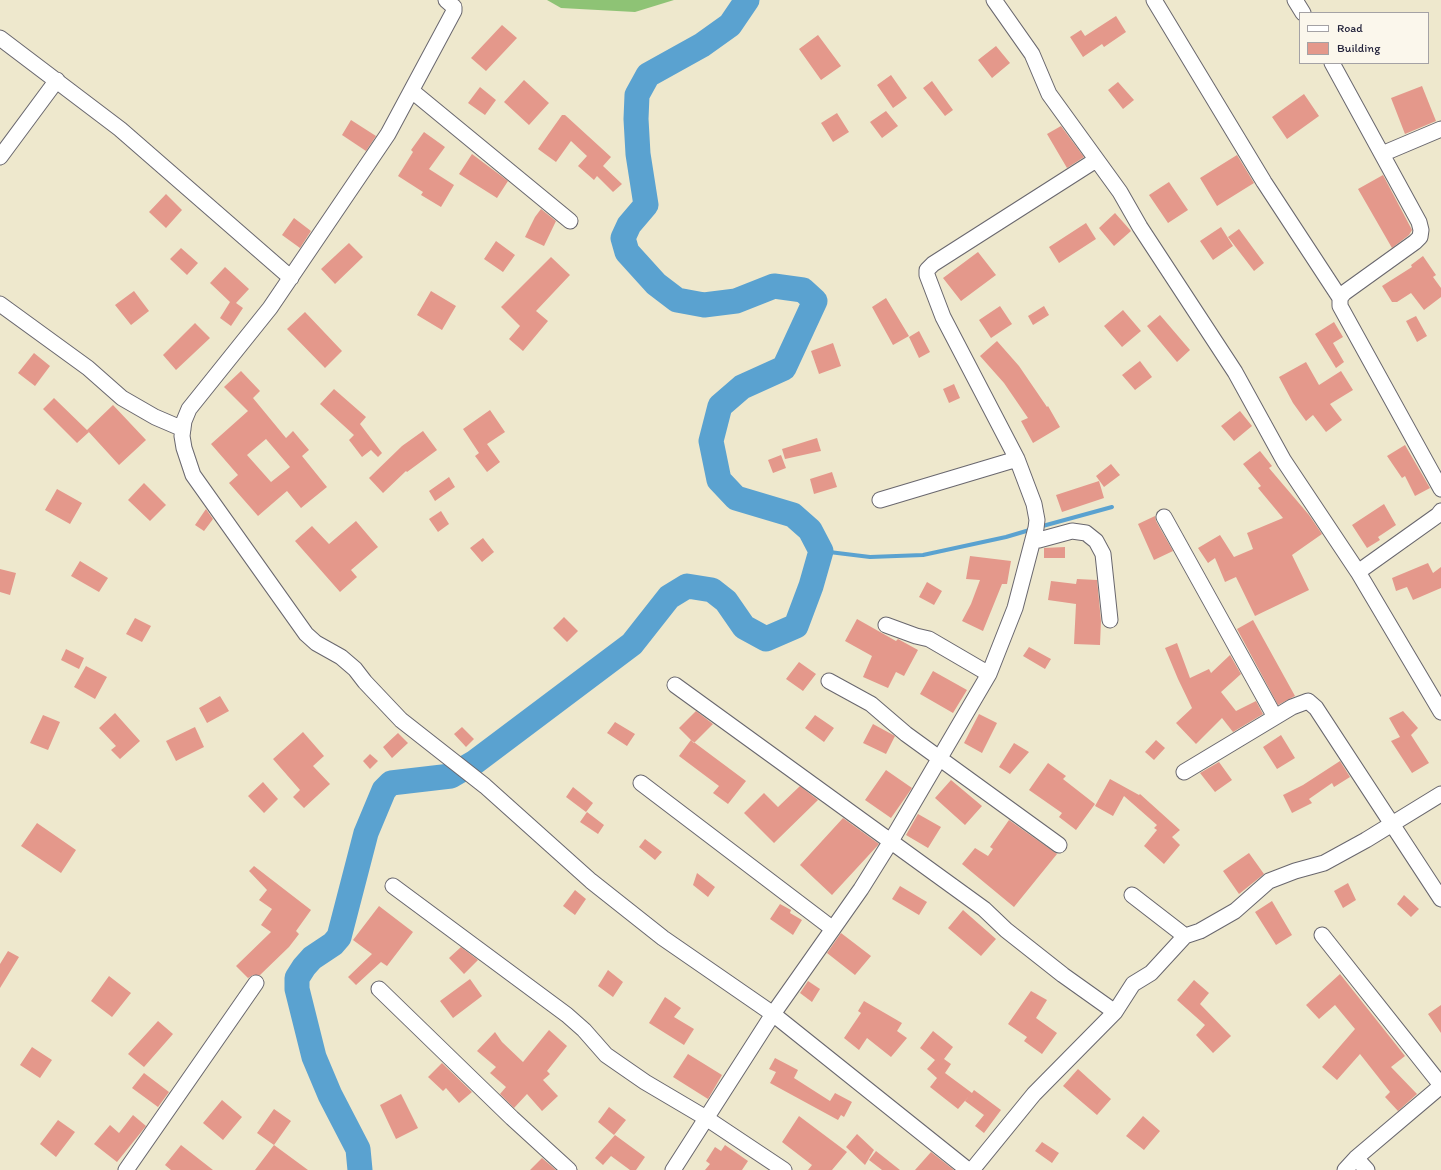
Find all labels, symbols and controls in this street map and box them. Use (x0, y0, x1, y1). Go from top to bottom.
legend (1299, 12, 1429, 64)
text: Road (1337, 21, 1363, 35)
text: Building (1337, 41, 1380, 55)

